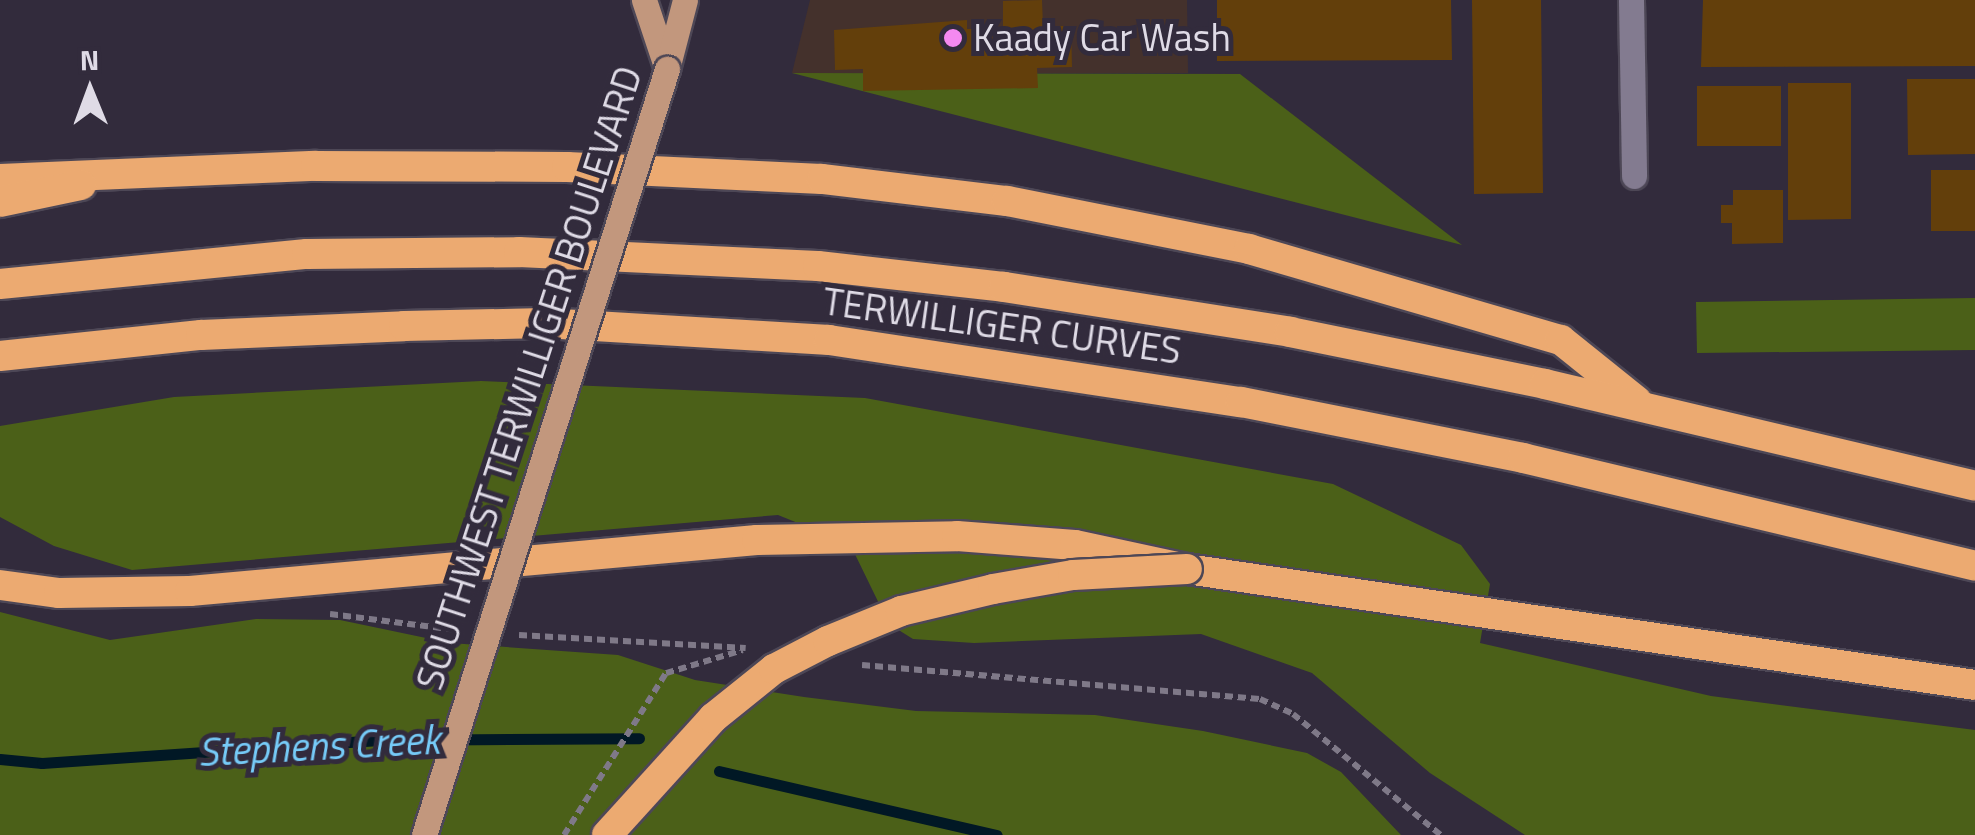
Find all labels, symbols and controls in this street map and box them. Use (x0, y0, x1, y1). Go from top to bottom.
place label: Kaady Car Wash (973, 15, 1231, 61)
marker: Kaady Car Wash (942, 27, 964, 49)
text: N (79, 38, 100, 81)
north arrow (40, 40, 140, 140)
street label: SOUTHWEST TERWILLIGER BOULEVARD (407, 61, 651, 695)
street label: TERWILLIGER CURVES (820, 278, 1184, 374)
water label: Stephens Creek (197, 716, 441, 776)

